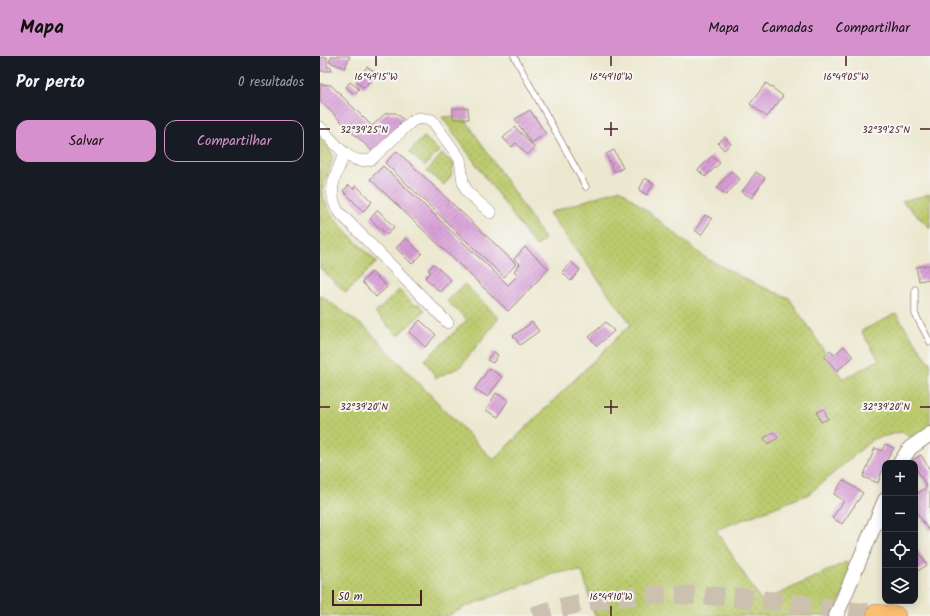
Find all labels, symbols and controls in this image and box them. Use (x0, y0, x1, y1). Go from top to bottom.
text: Mapa (20, 13, 64, 43)
text: Mapa (708, 17, 739, 39)
text: Camadas (761, 17, 813, 39)
text: Compartilhar (835, 17, 910, 39)
text: Por perto (16, 69, 85, 96)
text: 16°49'15"W (354, 69, 398, 85)
text: 16°49'10"W (589, 69, 633, 85)
text: 16°49'05"W (823, 69, 869, 85)
text: 0 resultados (238, 72, 304, 93)
button: Salvar (16, 120, 156, 162)
button: Compartilhar (164, 120, 304, 162)
text: 32°39'25"N (340, 122, 388, 138)
text: 32°39'25"N (862, 122, 910, 138)
text: 32°39'20"N (340, 399, 388, 415)
text: 32°39'20"N (862, 399, 910, 415)
map controls (882, 460, 918, 604)
button: + (882, 460, 918, 496)
button: − (882, 496, 918, 532)
button: locate (882, 532, 918, 568)
button: layers (882, 568, 918, 604)
scale bar (332, 588, 422, 607)
text: 50 m (338, 588, 363, 606)
text: 16°49'10"W (589, 589, 633, 605)

